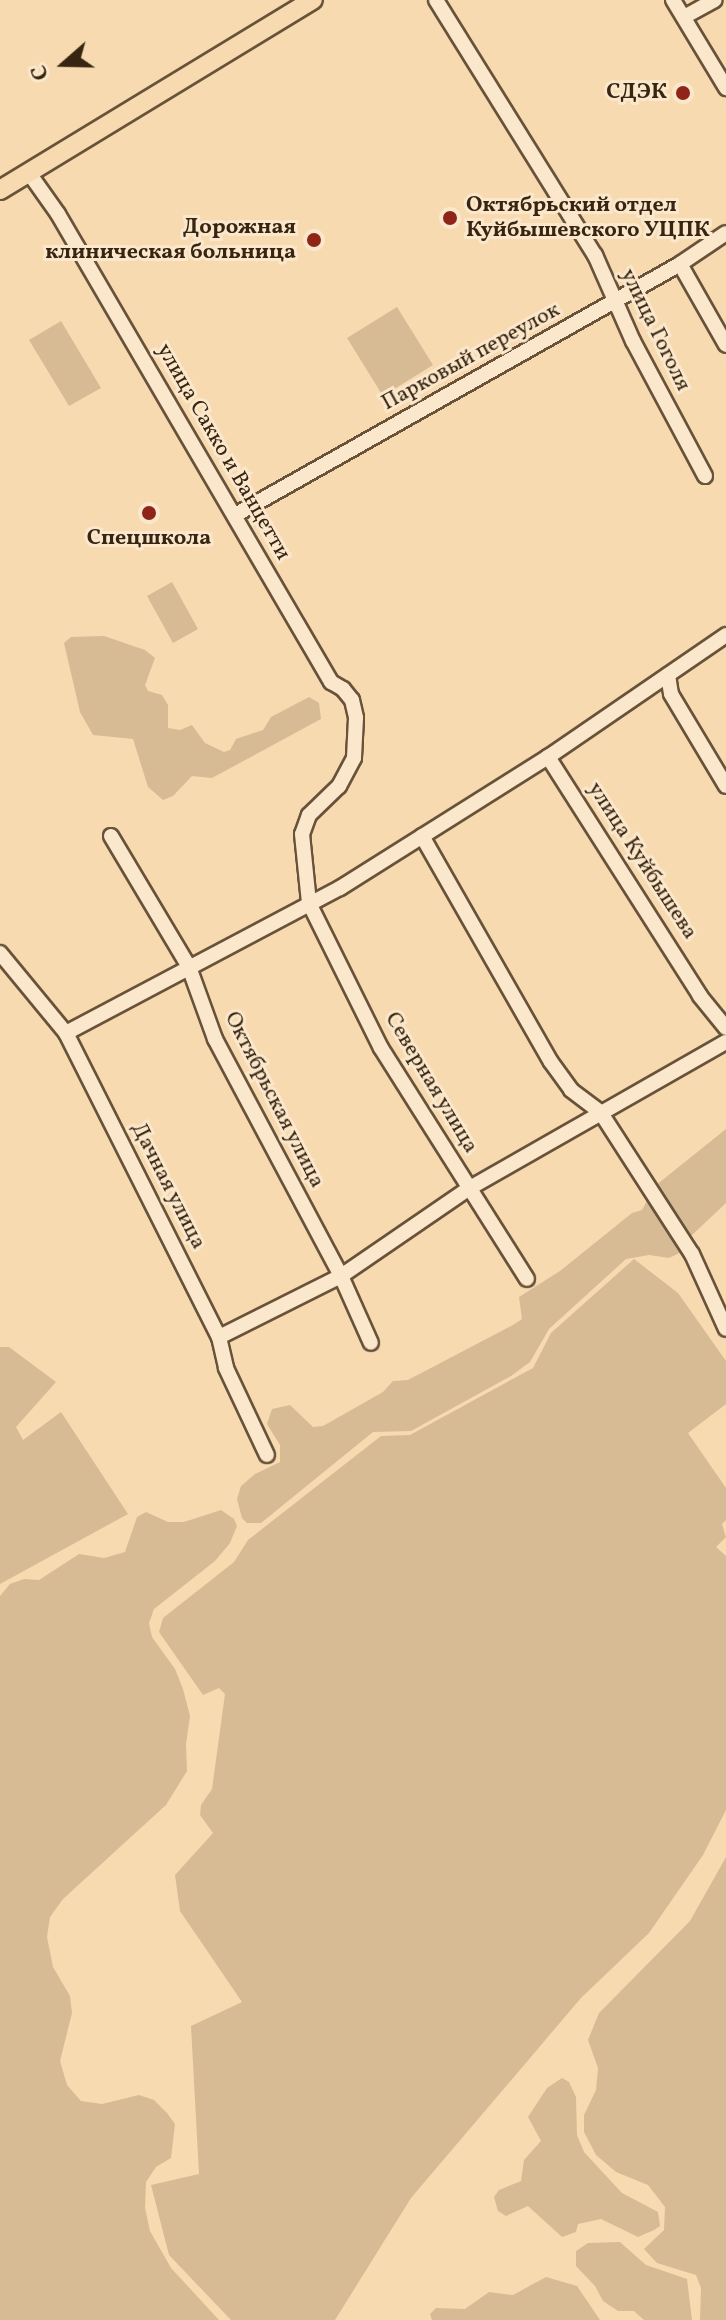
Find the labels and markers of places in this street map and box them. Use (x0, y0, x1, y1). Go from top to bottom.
place label: СДЭК (606, 80, 667, 106)
marker: СДЭК (674, 84, 692, 102)
place label: Октябрьский отдел Куйбышевского УЦПК (466, 192, 710, 244)
marker: Октябрьский отдел Куйбышевского УЦПК (441, 209, 459, 227)
place label: Дорожная клиническая больница (45, 214, 296, 266)
marker: Дорожная клиническая больница (303, 229, 325, 251)
marker: Спецшкола (140, 504, 158, 522)
place label: Спецшкола (87, 526, 211, 552)

